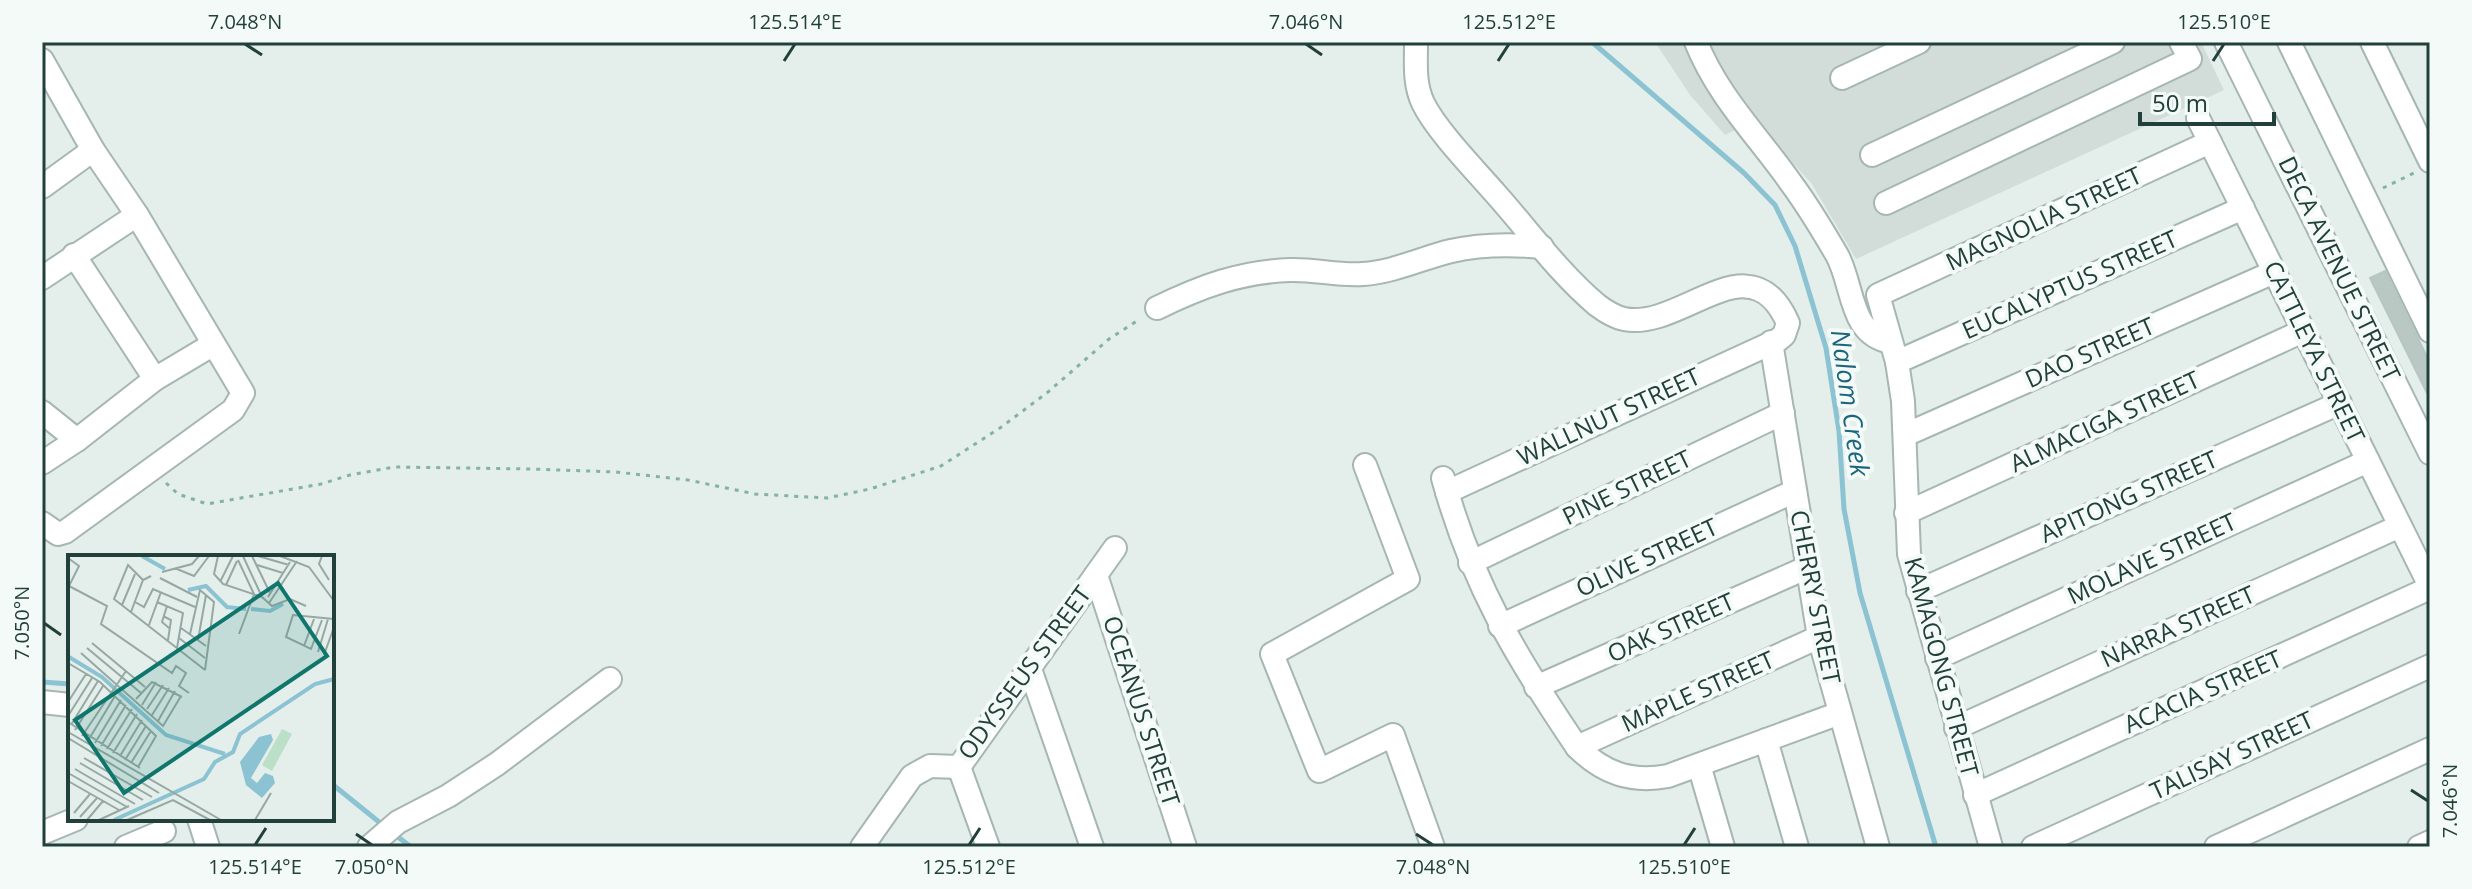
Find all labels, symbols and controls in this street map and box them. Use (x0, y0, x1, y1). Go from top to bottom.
text: 7.048°N (208, 8, 282, 35)
text: 125.514°E (748, 8, 842, 35)
text: 7.046°N (1269, 8, 1343, 35)
text: 125.512°E (1462, 8, 1556, 35)
text: 125.510°E (2177, 8, 2271, 35)
scale bar (2140, 76, 2274, 126)
text: 50 m (2152, 86, 2208, 119)
street label: DECA AVENUE STREET (2272, 150, 2409, 386)
street label: MAGNOLIA STREET (1940, 158, 2147, 278)
street label: EUCALYPTUS STREET (1956, 221, 2182, 346)
street label: CATTLEYA STREET (2257, 255, 2374, 448)
street label: DAO STREET (2019, 308, 2159, 395)
water label: Nalom Creek (1823, 327, 1879, 480)
street label: WALLNUT STREET (1511, 359, 1705, 473)
street label: ALMACIGA STREET (2004, 362, 2205, 479)
street label: PINE STREET (1556, 441, 1696, 532)
street label: APITONG STREET (2034, 442, 2222, 550)
street label: MOLAVE STREET (2062, 504, 2241, 611)
street label: CHERRY STREET (1783, 507, 1850, 686)
street label: OLIVE STREET (1570, 509, 1723, 604)
street label: KAMAGONG STREET (1897, 553, 1988, 780)
inset map (68, 555, 334, 821)
street label: NARRA STREET (2095, 577, 2260, 674)
street label: ODYSSEUS STREET (950, 579, 1098, 766)
street label: OAK STREET (1602, 584, 1739, 669)
text: 7.050°N (8, 586, 35, 660)
street label: OCEANUS STREET (1096, 611, 1189, 810)
street label: ACACIA STREET (2118, 641, 2287, 740)
street label: MAPLE STREET (1616, 642, 1779, 739)
street label: TALISAY STREET (2144, 702, 2318, 807)
text: 7.046°N (2436, 764, 2463, 838)
text: 125.514°E (208, 853, 302, 880)
text: 7.050°N (335, 853, 409, 880)
text: 125.512°E (922, 853, 1016, 880)
text: 7.048°N (1396, 853, 1470, 880)
text: 125.510°E (1637, 853, 1731, 880)

